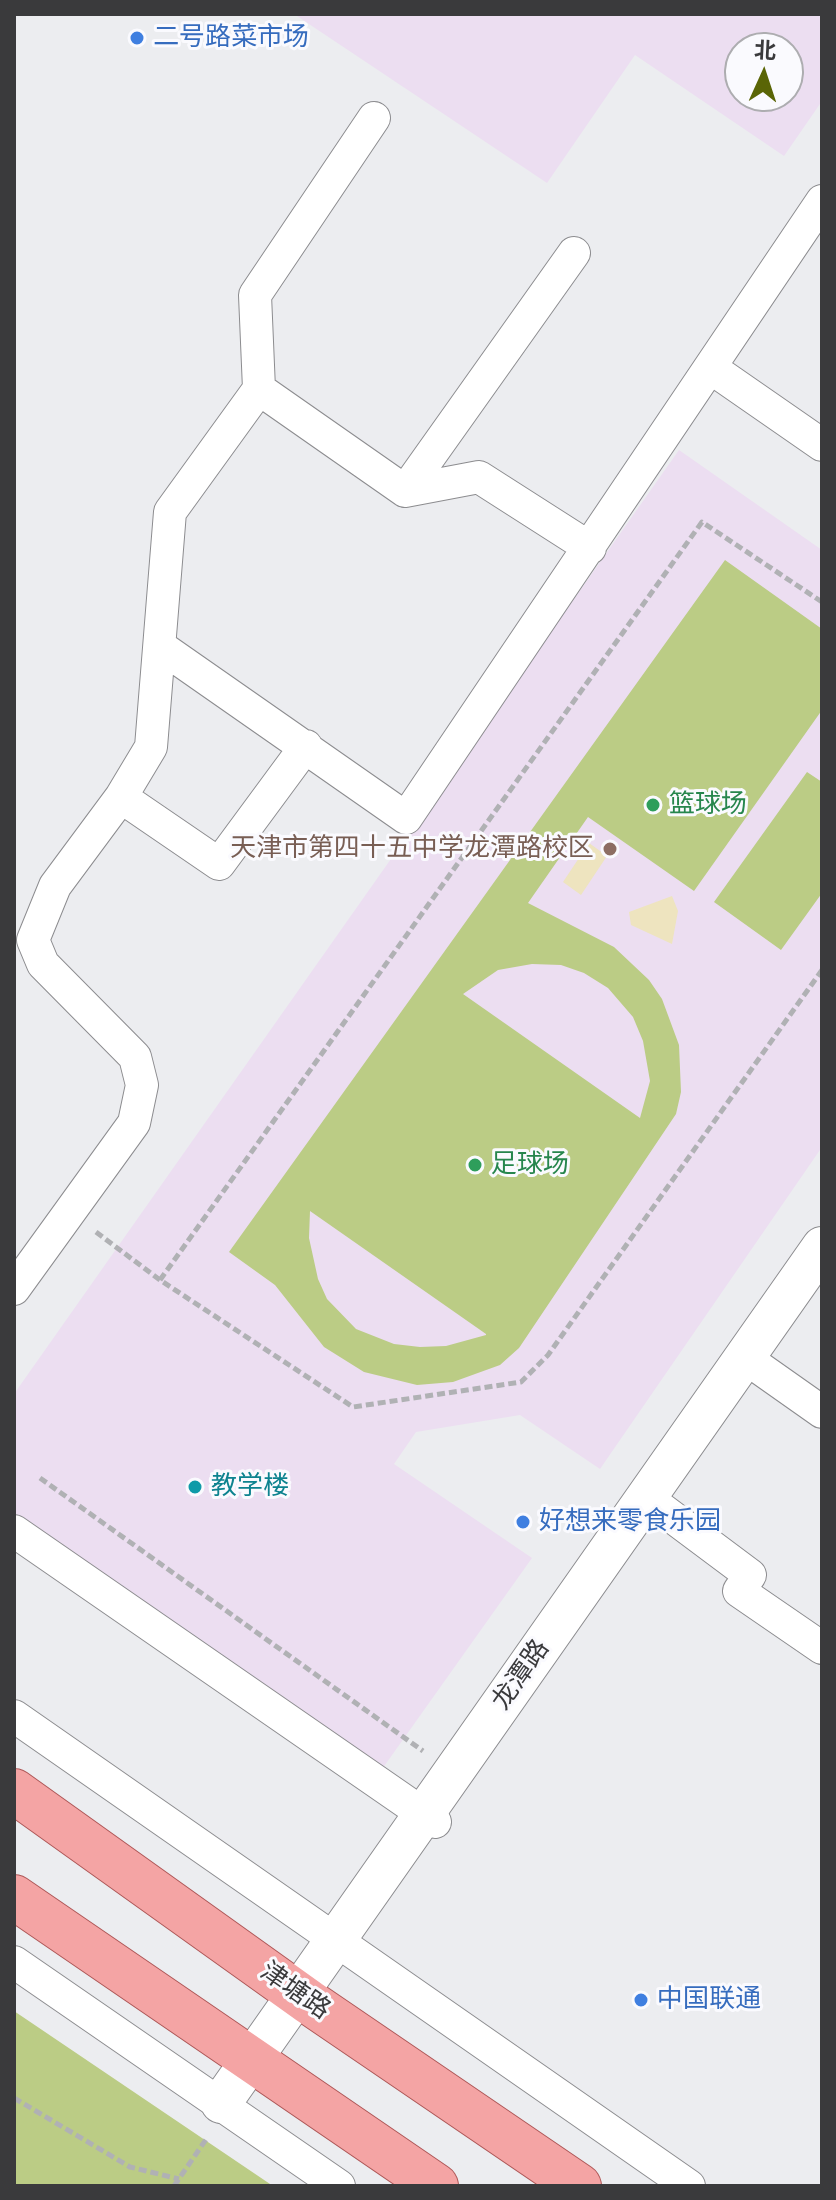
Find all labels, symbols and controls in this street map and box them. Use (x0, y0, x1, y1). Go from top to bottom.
place label: 二号路菜市场 (153, 22, 309, 54)
marker: 二号路菜市场 (128, 29, 146, 47)
north arrow (724, 32, 804, 112)
text: 北 (753, 35, 777, 65)
place label: 篮球场 (669, 789, 747, 821)
marker: 篮球场 (644, 796, 662, 814)
place label: 天津市第四十五中学龙潭路校区 (230, 833, 594, 865)
marker: 天津市第四十五中学龙潭路校区 (601, 840, 619, 858)
place label: 足球场 (491, 1149, 569, 1181)
marker: 足球场 (466, 1156, 484, 1174)
place label: 教学楼 (211, 1471, 289, 1503)
marker: 教学楼 (186, 1478, 204, 1496)
place label: 好想来零食乐园 (539, 1506, 721, 1538)
marker: 好想来零食乐园 (514, 1513, 532, 1531)
street label: 龙潭路 (486, 1634, 556, 1716)
street label: 津塘路 (254, 1956, 336, 2026)
place label: 中国联通 (657, 1984, 761, 2016)
marker: 中国联通 (632, 1991, 650, 2009)

